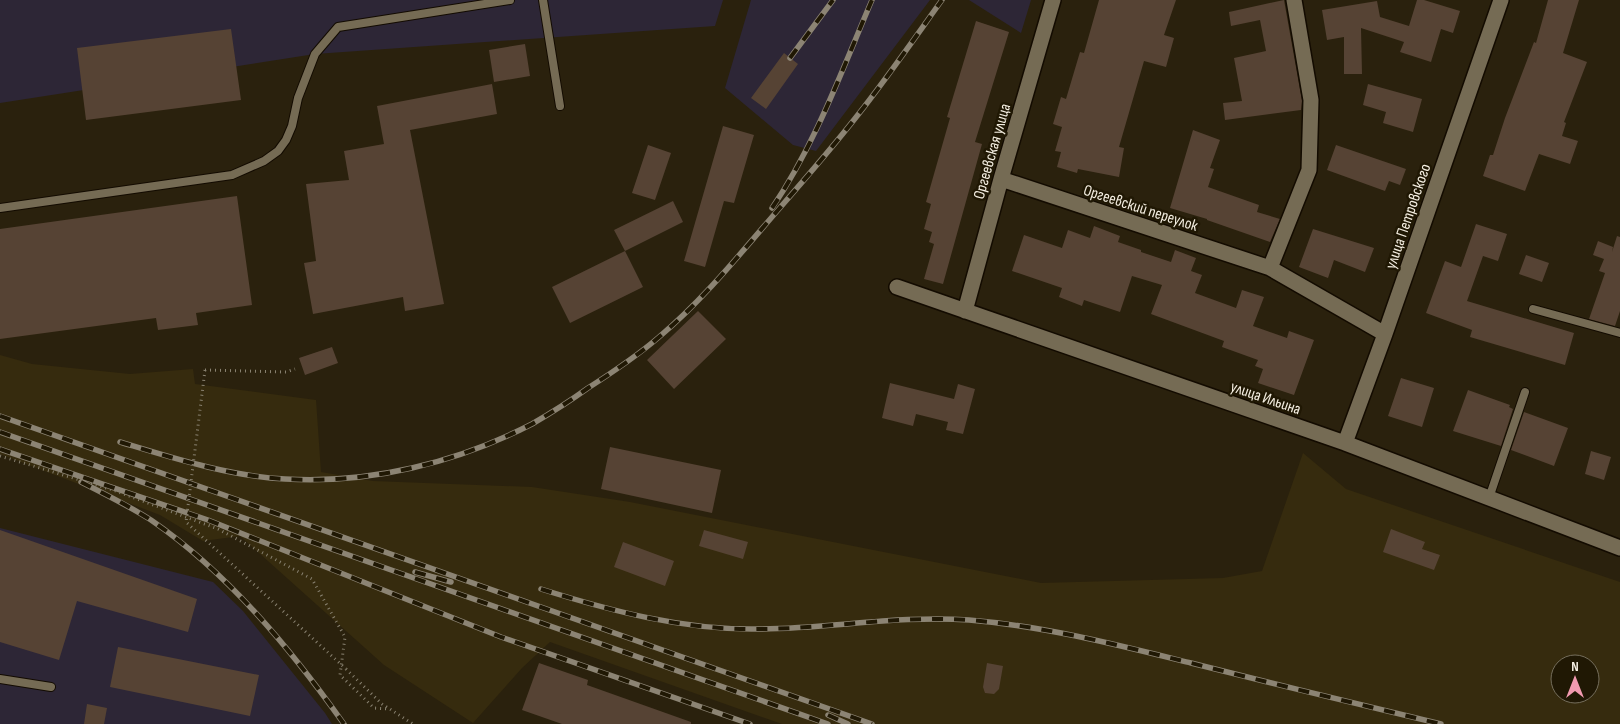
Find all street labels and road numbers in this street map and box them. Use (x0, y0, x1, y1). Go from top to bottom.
street label: Оргеевская улица (970, 101, 1015, 201)
street label: улица Петровского (1382, 161, 1435, 272)
street label: Оргеевский переулок (1081, 181, 1201, 236)
street label: улица Ильина (1228, 378, 1303, 419)

